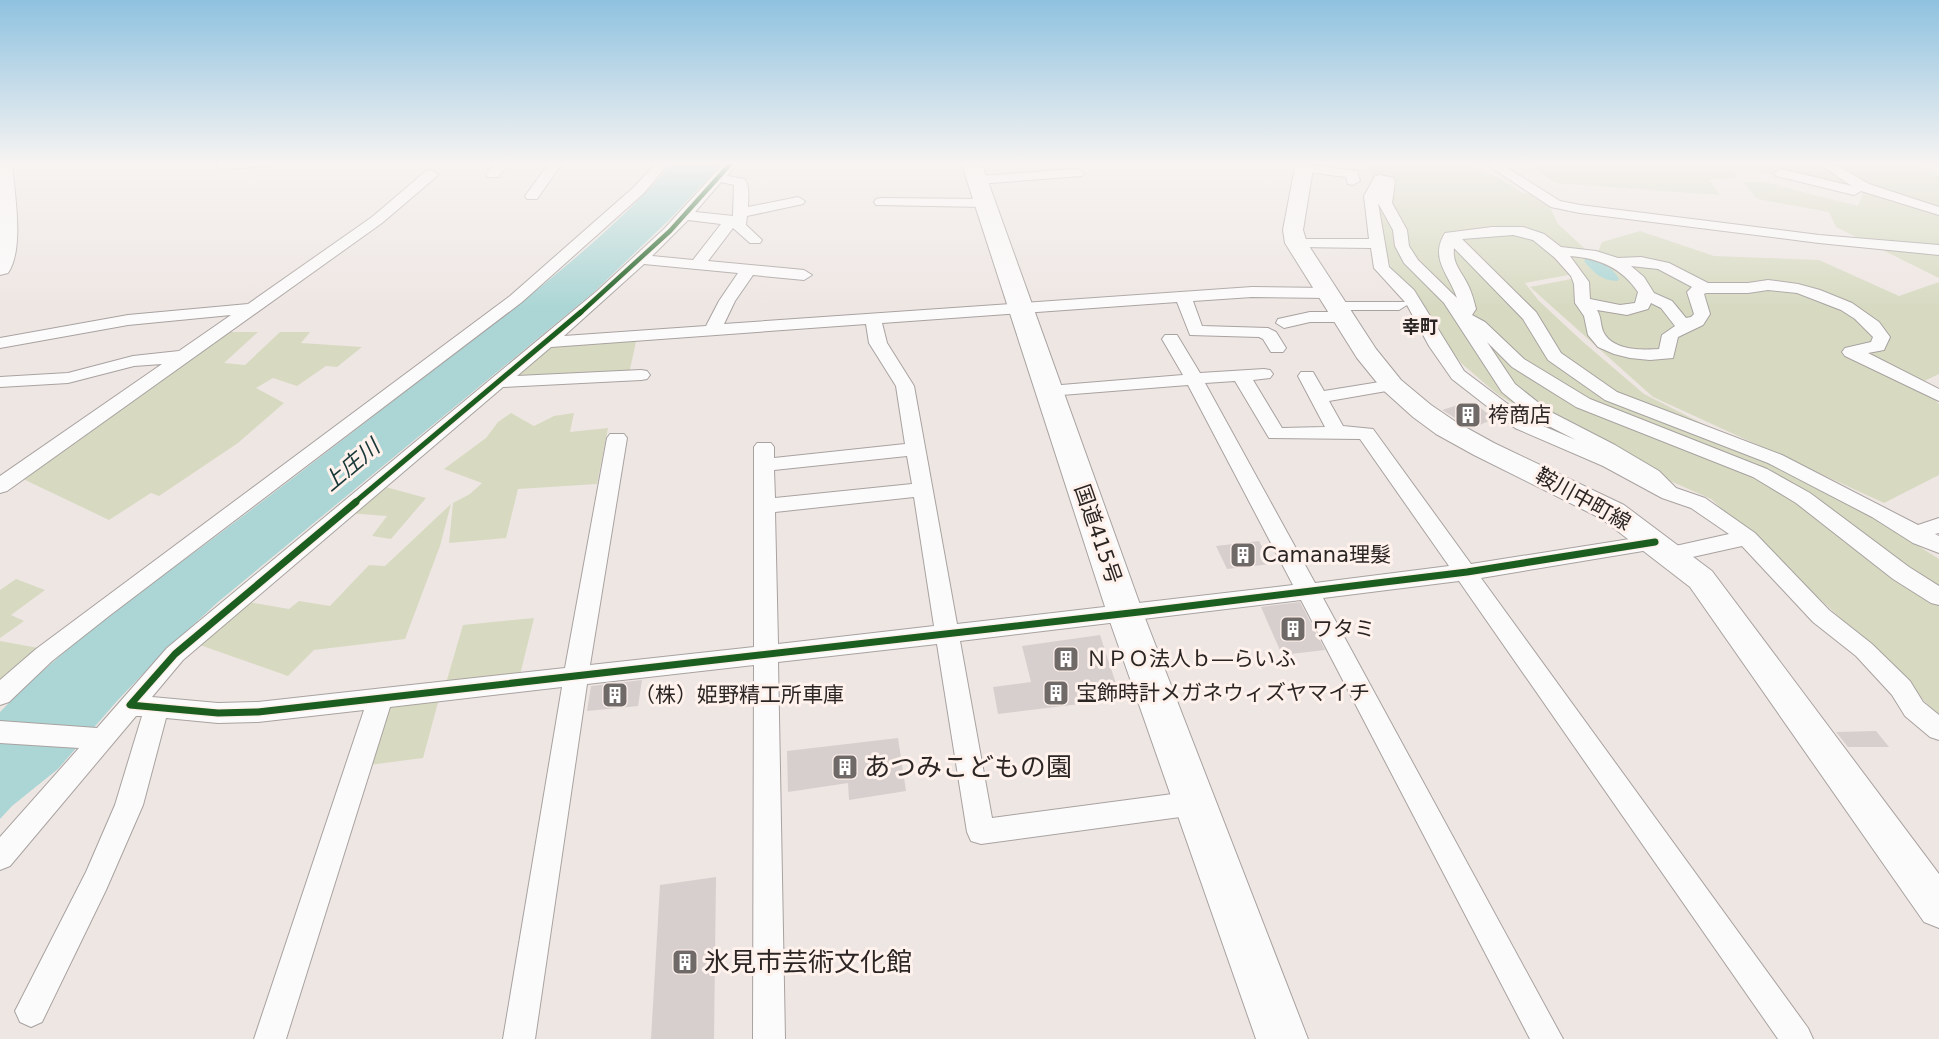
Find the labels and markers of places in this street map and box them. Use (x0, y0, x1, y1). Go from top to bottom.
building icon: 袴商店 (1453, 400, 1483, 430)
place label: 袴商店 (1488, 403, 1551, 427)
building icon: Camana理髮 (1228, 540, 1258, 570)
place label: Camana理髮 (1262, 543, 1391, 567)
building icon: ワタミ (1278, 614, 1308, 644)
place label: ワタミ (1312, 617, 1375, 641)
building icon: ＮＰＯ法人ｂ―らいふ (1051, 644, 1081, 674)
place label: ＮＰＯ法人ｂ―らいふ (1086, 647, 1296, 671)
building icon: 宝飾時計メガネウィズヤマイチ (1041, 678, 1071, 708)
building icon: （株）姫野精工所車庫 (600, 680, 630, 710)
place label: 宝飾時計メガネウィズヤマイチ (1076, 681, 1370, 705)
place label: （株）姫野精工所車庫 (634, 683, 844, 707)
building icon: あつみこどもの園 (830, 752, 860, 782)
place label: あつみこどもの園 (864, 752, 1072, 782)
building icon: 氷見市芸術文化館 (670, 947, 700, 977)
place label: 氷見市芸術文化館 (704, 947, 912, 977)

